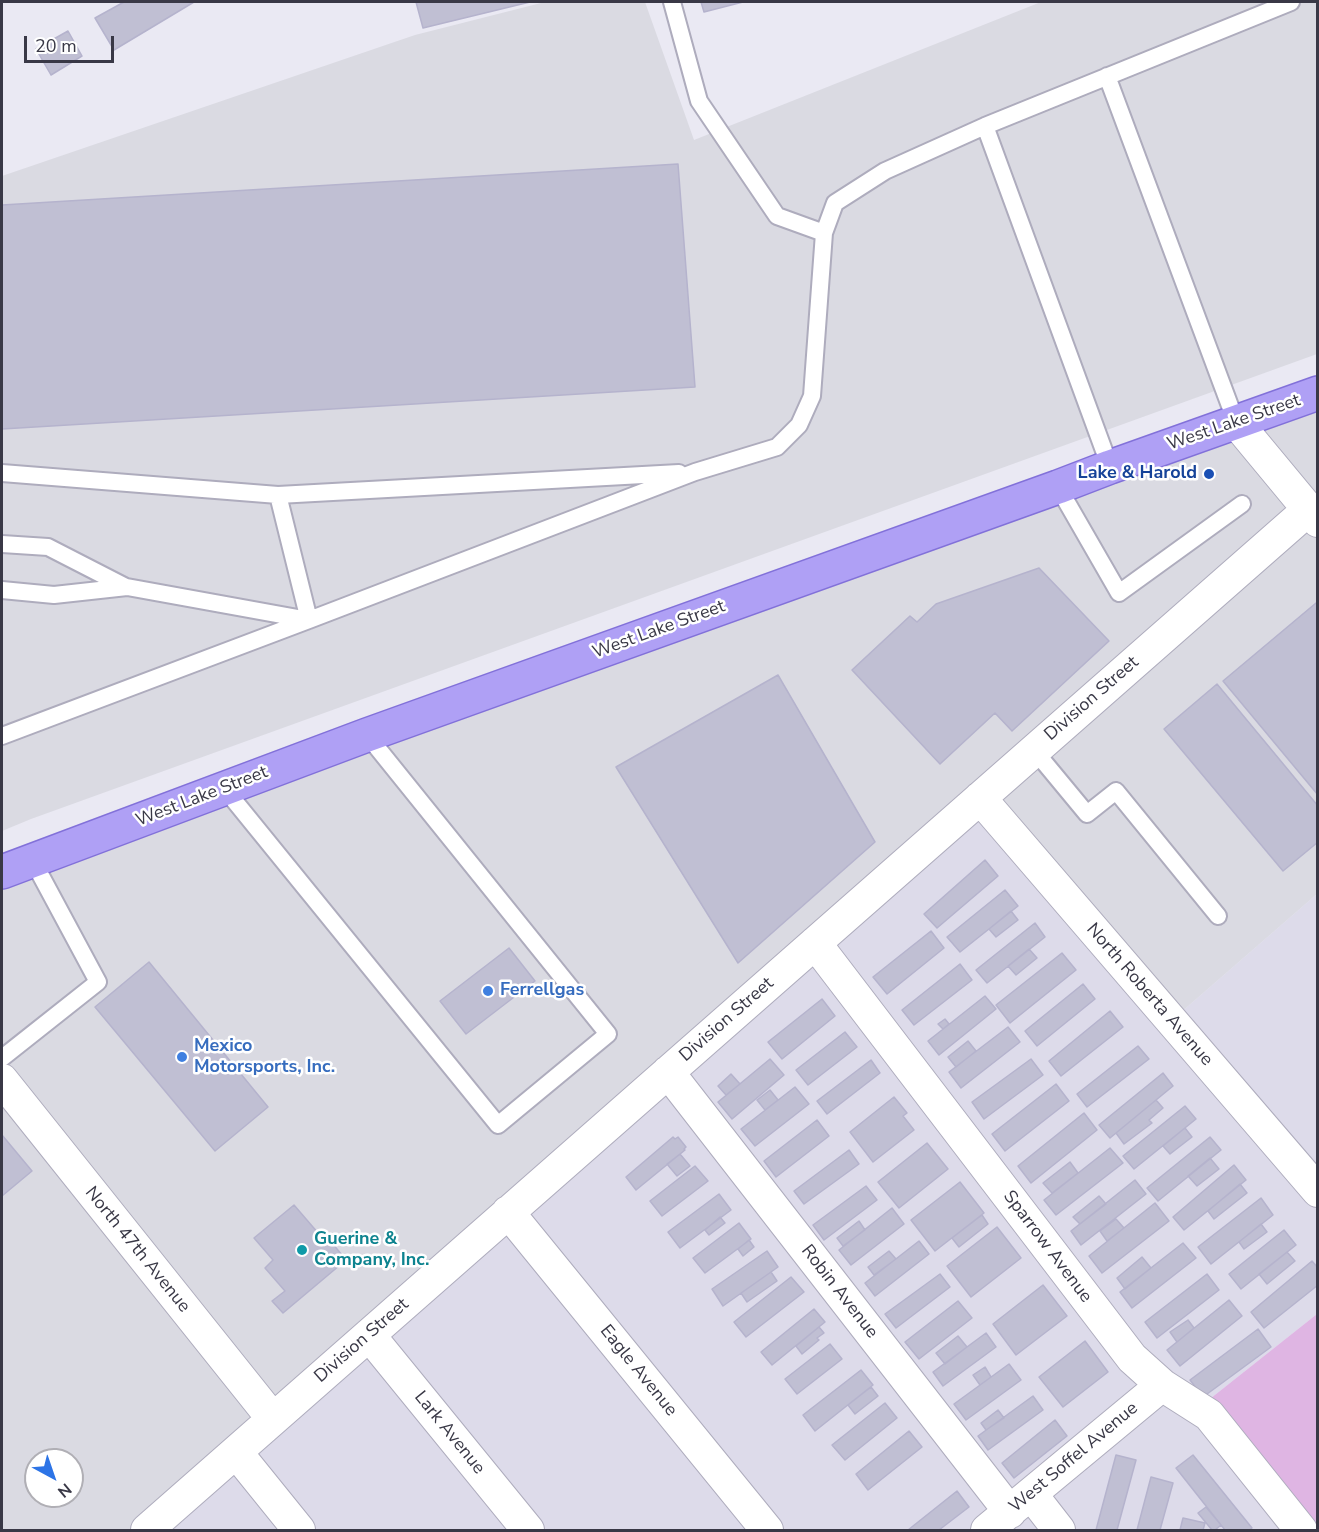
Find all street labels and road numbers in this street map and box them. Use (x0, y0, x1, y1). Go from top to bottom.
street label: West Lake Street (1165, 390, 1303, 456)
street label: West Lake Street (590, 596, 728, 664)
street label: Division Street (1040, 652, 1144, 746)
street label: West Lake Street (133, 762, 271, 832)
street label: North Roberta Avenue (1081, 919, 1217, 1071)
street label: Division Street (675, 973, 779, 1067)
street label: North 47th Avenue (80, 1183, 194, 1317)
street label: Sparrow Avenue (998, 1187, 1096, 1307)
street label: Robin Avenue (796, 1241, 882, 1343)
street label: Division Street (310, 1294, 414, 1388)
street label: Eagle Avenue (595, 1321, 681, 1421)
street label: Lark Avenue (409, 1387, 489, 1479)
street label: West Soffel Avenue (1005, 1398, 1143, 1518)

